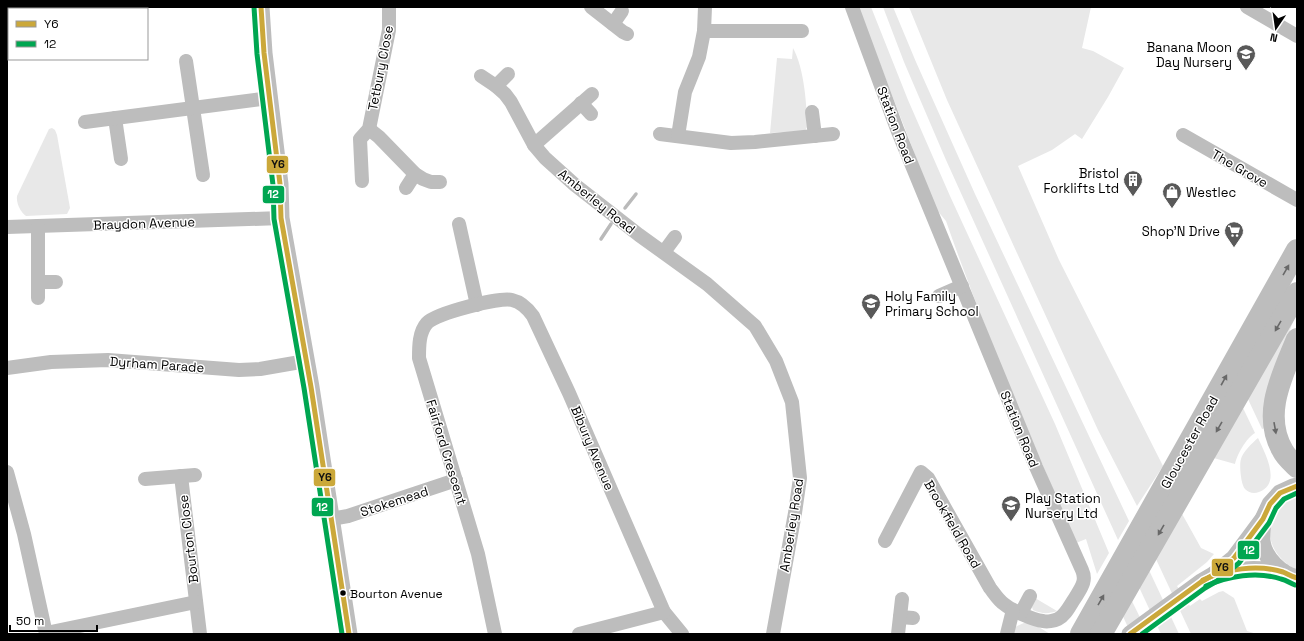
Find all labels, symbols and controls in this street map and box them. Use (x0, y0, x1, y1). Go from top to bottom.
legend (8, 8, 148, 60)
north arrow (1256, 8, 1296, 48)
text: Y6 (44, 16, 59, 32)
street label: Tetbury Close (364, 24, 397, 112)
text: N (1269, 30, 1279, 45)
text: 12 (44, 36, 56, 52)
place label: Banana Moon Day Nursery (1146, 39, 1232, 71)
school or university icon: Banana Moon Day Nursery (1235, 43, 1257, 71)
street label: Station Road (873, 84, 918, 166)
street label: The Grove (1209, 146, 1271, 191)
line badge: Y6 (266, 155, 289, 174)
text: Y6 (271, 157, 285, 171)
street label: Amberley Road (555, 165, 639, 238)
place label: Bristol Forklifts Ltd (1043, 165, 1119, 197)
building icon: Bristol Forklifts Ltd (1122, 169, 1144, 197)
shop icon: Westlec (1161, 181, 1183, 209)
place label: Westlec (1186, 184, 1236, 201)
line badge: 12 (262, 185, 285, 204)
text: 12 (267, 187, 279, 201)
street label: Braydon Avenue (93, 213, 195, 234)
supermarket icon: Shop'N Drive (1223, 220, 1245, 248)
place label: Shop'N Drive (1142, 223, 1220, 240)
one-way arrow (1282, 264, 1289, 276)
place label: Holy Family Primary School (885, 288, 979, 320)
school or university icon: Holy Family Primary School (860, 292, 882, 320)
one-way arrow (1274, 320, 1281, 332)
street label: Dyrham Parade (109, 353, 205, 376)
one-way arrow (1220, 374, 1227, 386)
street label: Station Road (996, 388, 1043, 470)
street label: Gloucester Road (1157, 393, 1222, 492)
street label: Fairford Crescent (422, 397, 471, 507)
street label: Bibury Avenue (567, 403, 618, 493)
one-way arrow (1216, 422, 1223, 433)
one-way arrow (1272, 422, 1278, 434)
line badge: Y6 (313, 468, 336, 487)
text: Y6 (318, 470, 332, 484)
street label: Amberley Road (776, 477, 807, 573)
street label: Brookfield Road (920, 477, 985, 572)
street label: Stokemead (358, 482, 430, 520)
place label: Play Station Nursery Ltd (1025, 490, 1101, 522)
street label: Bourton Close (175, 494, 202, 584)
school or university icon: Play Station Nursery Ltd (1000, 494, 1022, 522)
line badge: 12 (311, 497, 334, 517)
text: 12 (316, 500, 328, 514)
one-way arrow (1157, 524, 1164, 536)
line badge: 12 (1237, 540, 1260, 560)
text: 12 (1243, 543, 1255, 557)
line badge: Y6 (1211, 558, 1234, 577)
text: Y6 (1215, 560, 1229, 574)
place label: Bourton Avenue (350, 586, 443, 602)
marker: Bourton Avenue (338, 588, 348, 598)
one-way arrow (1097, 594, 1104, 606)
scale bar (10, 607, 97, 633)
text: 50 m (16, 613, 44, 629)

